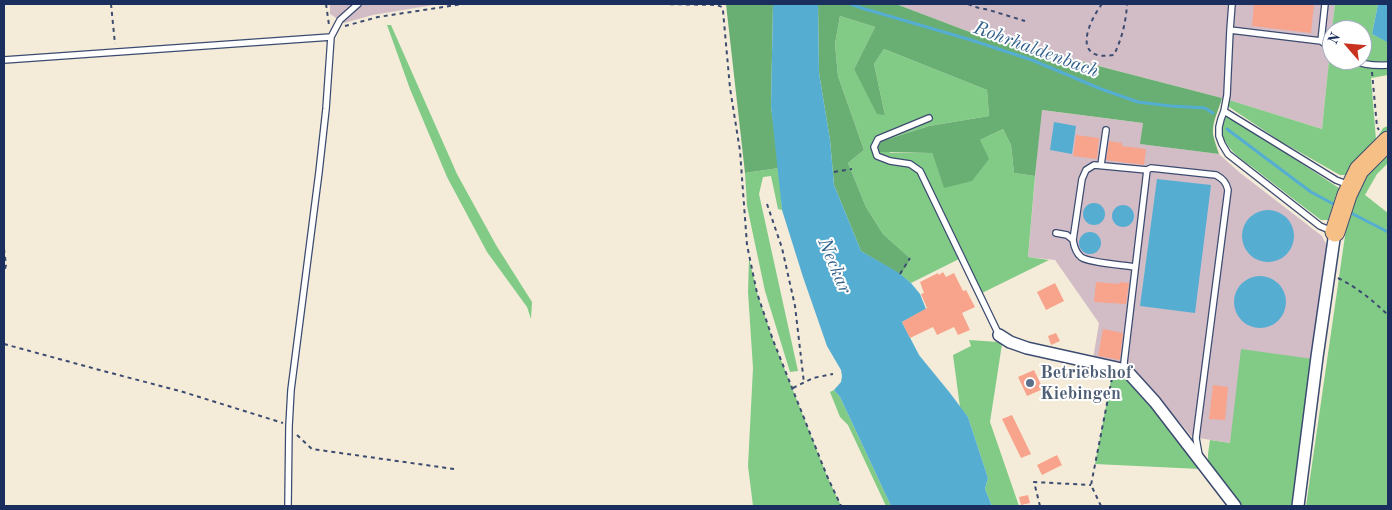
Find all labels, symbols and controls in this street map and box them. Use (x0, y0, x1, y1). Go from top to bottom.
water label: Rohrhaldenbach (970, 17, 1102, 83)
north arrow (1322, 20, 1372, 70)
text: N (1326, 31, 1343, 47)
water label: Neckar (812, 235, 856, 297)
place label: Betriebshof Kiebingen (1040, 362, 1132, 404)
marker: Betriebshof Kiebingen (1024, 377, 1036, 389)

